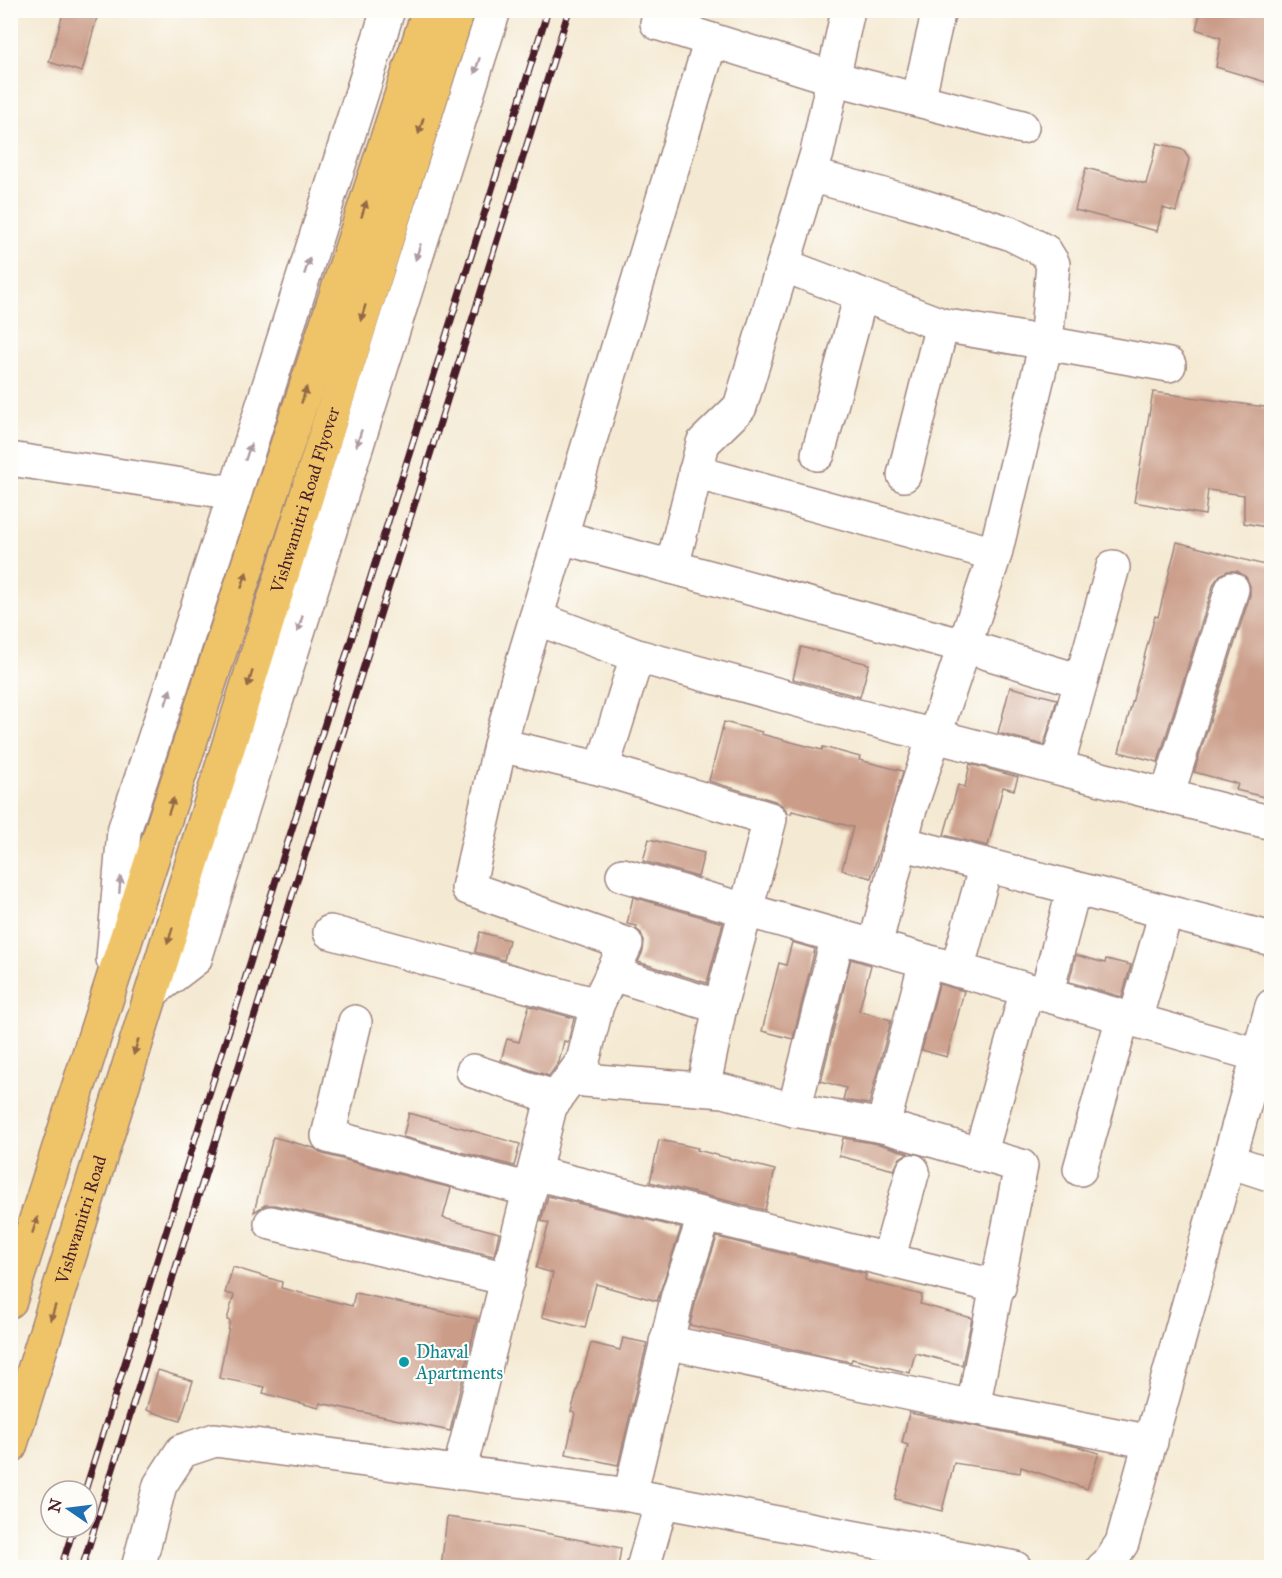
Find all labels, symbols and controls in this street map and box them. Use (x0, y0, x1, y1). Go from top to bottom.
one-way arrow (471, 57, 481, 75)
one-way arrow (416, 117, 426, 135)
one-way arrow (360, 200, 369, 218)
one-way arrow (413, 243, 422, 261)
one-way arrow (303, 257, 312, 275)
one-way arrow (358, 304, 367, 322)
one-way arrow (300, 386, 309, 404)
street label: Vishwamitri Road Flyover (266, 404, 345, 597)
one-way arrow (354, 429, 363, 447)
one-way arrow (244, 443, 253, 461)
one-way arrow (240, 571, 249, 589)
one-way arrow (295, 615, 305, 633)
one-way arrow (245, 670, 254, 688)
one-way arrow (164, 688, 174, 706)
one-way arrow (166, 797, 176, 815)
one-way arrow (115, 875, 125, 894)
one-way arrow (165, 927, 175, 945)
one-way arrow (131, 1038, 140, 1056)
street label: Vishwamitri Road (50, 1153, 111, 1288)
one-way arrow (30, 1216, 40, 1234)
one-way arrow (47, 1304, 57, 1322)
place label: Dhaval Apartments (415, 1341, 503, 1384)
marker: Dhaval Apartments (397, 1355, 411, 1369)
north arrow (39, 1479, 99, 1539)
text: N (44, 1496, 66, 1514)

